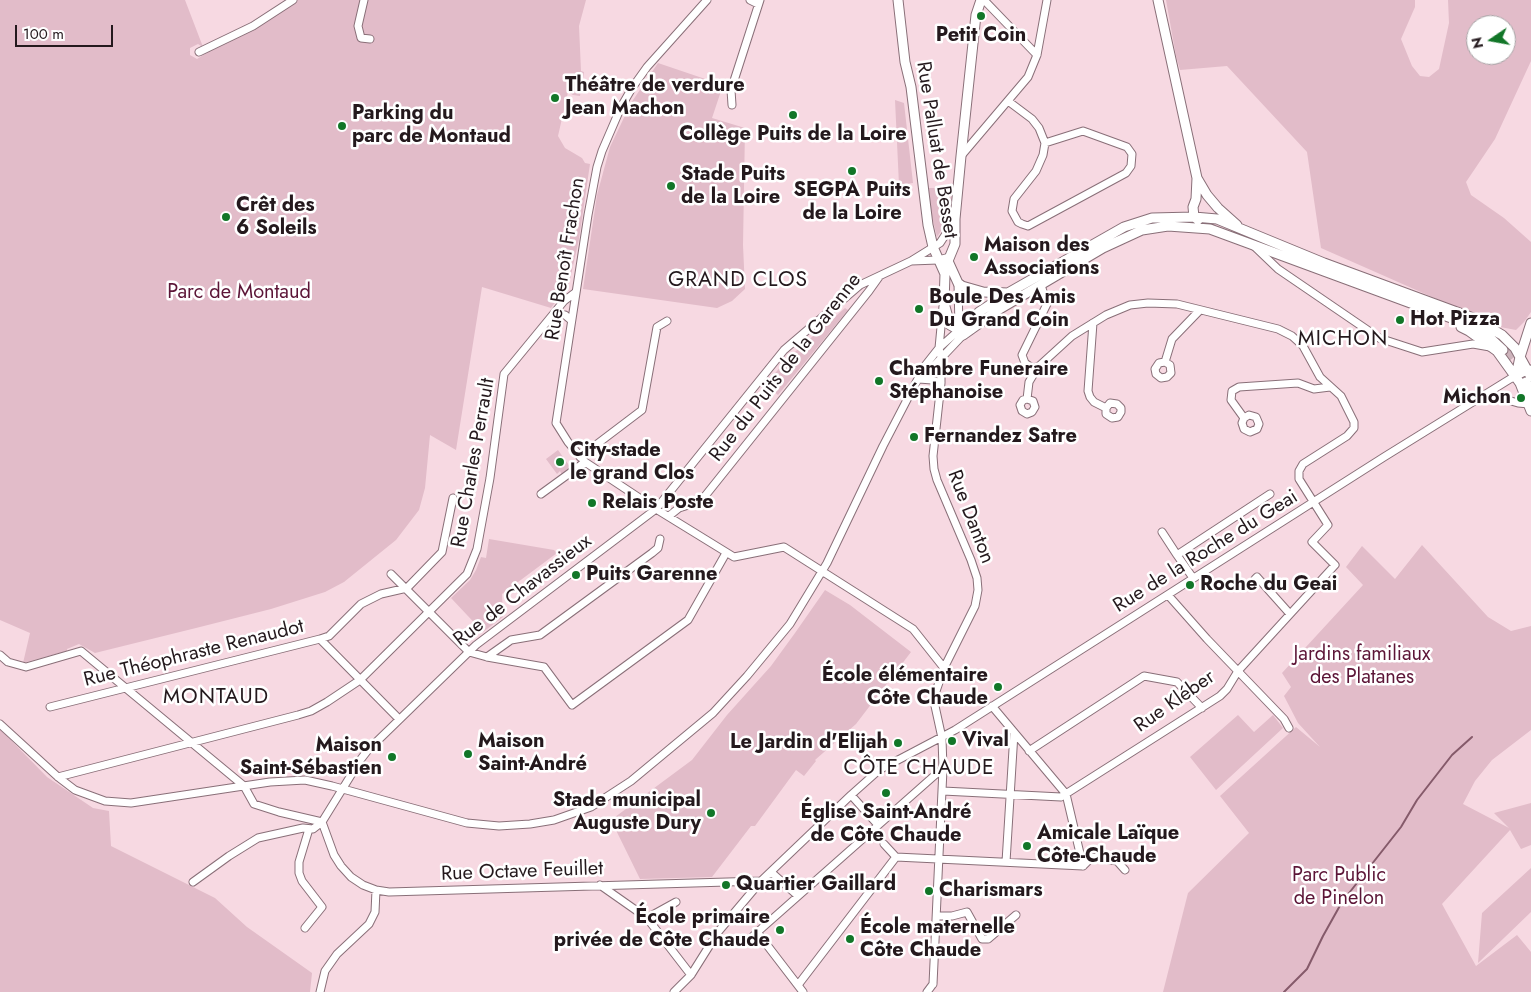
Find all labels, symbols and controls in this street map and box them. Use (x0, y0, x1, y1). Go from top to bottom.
marker: Petit Coin (975, 10, 987, 22)
scale bar (18, 15, 115, 47)
north arrow (1466, 15, 1516, 65)
text: 100 m (23, 23, 64, 45)
place label: Petit Coin (936, 24, 1026, 48)
text: N (1466, 35, 1488, 50)
street label: Rue Palluat de Besset (910, 60, 962, 240)
place label: Théâtre de verdure Jean Machon (565, 74, 745, 121)
marker: Théâtre de verdure Jean Machon (549, 92, 561, 104)
place label: Parking du parc de Montaud (352, 102, 511, 149)
marker: Collège Puits de la Loire (787, 109, 799, 121)
marker: Parking du parc de Montaud (336, 120, 348, 132)
place label: Collège Puits de la Loire (679, 123, 907, 147)
place label: Stade Puits de la Loire (681, 163, 785, 210)
marker: SEGPA Puits de la Loire (846, 165, 858, 177)
street label: Rue Benoît Frachon (541, 176, 591, 342)
place label: SEGPA Puits de la Loire (793, 179, 911, 226)
marker: Stade Puits de la Loire (665, 180, 677, 192)
place label: Crêt des 6 Soleils (236, 194, 317, 241)
marker: Crêt des 6 Soleils (220, 211, 232, 223)
place label: Maison des Associations (984, 234, 1099, 281)
marker: Maison des Associations (968, 251, 980, 263)
district label: GRAND CLOS (667, 268, 809, 294)
street label: Rue du Puits de la Garenne (705, 269, 867, 467)
park label: Parc de Montaud (167, 281, 311, 305)
place label: Boule Des Amis Du Grand Coin (929, 286, 1075, 333)
marker: Boule Des Amis Du Grand Coin (913, 303, 925, 315)
place label: Hot Pizza (1410, 308, 1500, 332)
marker: Hot Pizza (1394, 314, 1406, 326)
district label: MICHON (1297, 327, 1389, 353)
place label: Chambre Funeraire Stéphanoise (889, 358, 1068, 405)
marker: Chambre Funeraire Stéphanoise (873, 375, 885, 387)
street label: Rue Charles Perrault (447, 376, 501, 550)
place label: Michon (1443, 386, 1511, 410)
marker: Michon (1515, 392, 1527, 404)
place label: Fernandez Satre (924, 425, 1077, 449)
marker: Fernandez Satre (908, 431, 920, 443)
place label: City-stade le grand Clos (570, 439, 694, 486)
marker: City-stade le grand Clos (554, 456, 566, 468)
street label: Rue Danton (941, 467, 999, 567)
street label: Rue de la Roche du Geai (1109, 485, 1303, 619)
place label: Relais Poste (602, 491, 714, 515)
marker: Relais Poste (586, 497, 598, 509)
street label: Rue de Chavassieux (449, 530, 597, 652)
place label: Puits Garenne (586, 563, 717, 587)
marker: Puits Garenne (570, 569, 582, 581)
place label: Roche du Geai (1200, 573, 1337, 597)
marker: Roche du Geai (1184, 579, 1196, 591)
street label: Rue Théophraste Renaudot (82, 615, 306, 693)
park label: Jardins familiaux des Platanes (1294, 643, 1430, 690)
place label: École élémentaire Côte Chaude (822, 664, 988, 711)
street label: Rue Kléber (1130, 666, 1220, 738)
marker: École élémentaire Côte Chaude (992, 681, 1004, 693)
district label: MONTAUD (162, 685, 270, 711)
place label: Vival (962, 729, 1009, 753)
place label: Maison Saint-André (478, 730, 587, 777)
place label: Le Jardin d'Elijah (730, 731, 888, 755)
place label: Maison Saint-Sébastien (240, 734, 382, 781)
marker: Vival (946, 735, 958, 747)
marker: Le Jardin d'Elijah (892, 737, 904, 749)
marker: Maison Saint-André (462, 748, 474, 760)
marker: Maison Saint-Sébastien (386, 751, 398, 763)
district label: CÔTE CHAUDE (842, 756, 996, 782)
marker: Église Saint-André de Côte Chaude (880, 787, 892, 799)
place label: Stade municipal Auguste Dury (553, 789, 701, 836)
place label: Église Saint-André de Côte Chaude (801, 801, 971, 848)
marker: Stade municipal Auguste Dury (705, 807, 717, 819)
place label: Amicale Laïque Côte-Chaude (1037, 822, 1179, 869)
marker: Amicale Laïque Côte-Chaude (1021, 840, 1033, 852)
street label: Rue Octave Feuillet (441, 857, 603, 887)
park label: Parc Public de Pinelon (1292, 864, 1386, 911)
place label: Quartier Gaillard (736, 873, 896, 897)
marker: Quartier Gaillard (720, 879, 732, 891)
place label: Charismars (939, 879, 1043, 903)
marker: Charismars (923, 885, 935, 897)
place label: École primaire privée de Côte Chaude (554, 906, 770, 953)
place label: École maternelle Côte Chaude (860, 916, 1015, 963)
marker: École primaire privée de Côte Chaude (774, 924, 786, 936)
marker: École maternelle Côte Chaude (844, 933, 856, 945)

